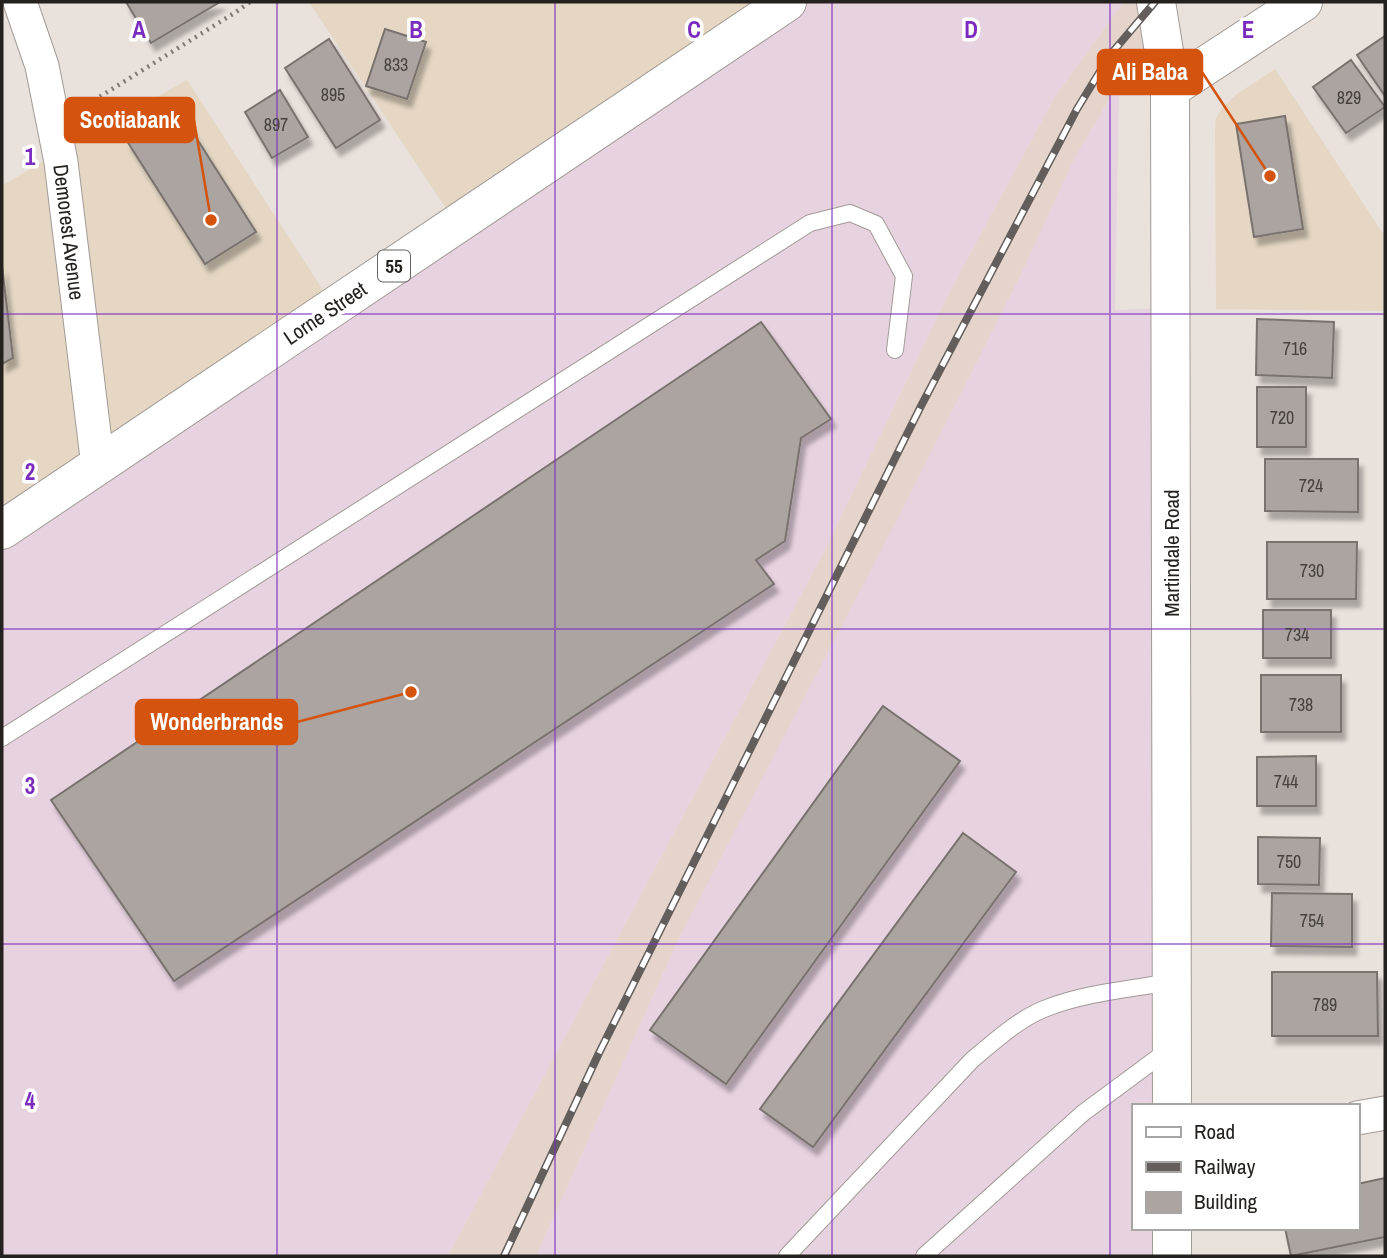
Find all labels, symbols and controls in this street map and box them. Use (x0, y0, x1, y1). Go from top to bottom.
text: A (132, 14, 146, 45)
text: B (409, 14, 423, 45)
text: C (687, 14, 701, 45)
text: D (964, 14, 978, 45)
text: E (1242, 14, 1254, 45)
callout: Ali Baba (1098, 50, 1202, 94)
house number: 833 (384, 52, 408, 77)
text: Ali Baba (1112, 56, 1188, 87)
house number: 895 (321, 82, 345, 107)
house number: 829 (1337, 85, 1361, 110)
callout: Scotiabank (65, 98, 194, 142)
text: Scotiabank (80, 104, 181, 135)
house number: 897 (264, 112, 288, 137)
text: 1 (25, 141, 36, 172)
street label: Demorest Avenue (46, 162, 92, 302)
road number: 55 (378, 250, 410, 282)
street label: Lorne Street (278, 274, 373, 352)
house number: 716 (1283, 336, 1307, 361)
house number: 720 (1270, 405, 1294, 430)
text: 2 (25, 456, 35, 487)
house number: 724 (1299, 473, 1323, 498)
street label: Martindale Road (1157, 489, 1186, 617)
house number: 730 (1300, 558, 1324, 583)
house number: 734 (1285, 622, 1309, 647)
house number: 738 (1289, 692, 1313, 717)
callout: Wonderbrands (136, 700, 297, 744)
text: Wonderbrands (151, 706, 283, 737)
house number: 744 (1274, 769, 1298, 794)
text: 3 (25, 770, 35, 801)
house number: 750 (1277, 849, 1301, 874)
house number: 754 (1300, 908, 1324, 933)
house number: 789 (1313, 992, 1337, 1017)
text: 4 (25, 1085, 36, 1116)
legend (1132, 1104, 1359, 1230)
text: Road (1194, 1117, 1235, 1146)
text: Railway (1194, 1152, 1256, 1181)
text: Building (1194, 1187, 1258, 1216)

